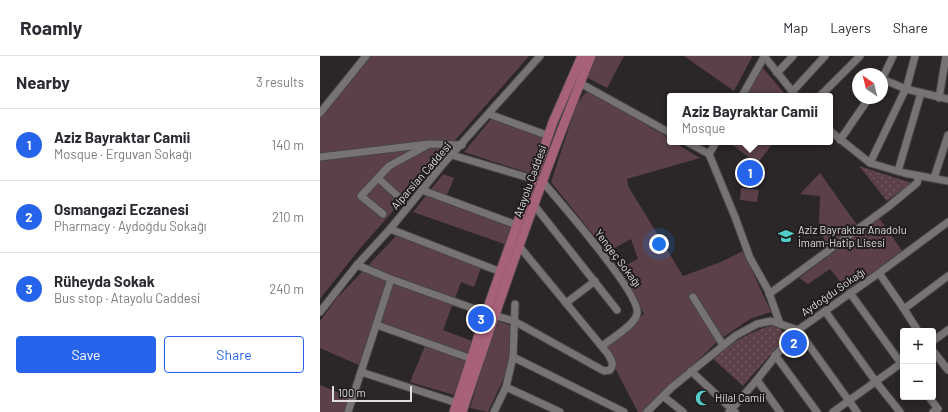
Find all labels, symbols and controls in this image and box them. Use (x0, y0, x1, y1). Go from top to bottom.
text: Roamly (20, 16, 82, 39)
text: Map (783, 19, 808, 36)
text: Layers (830, 19, 871, 36)
text: Share (893, 19, 928, 36)
north arrow (852, 68, 888, 104)
text: Nearby (16, 72, 70, 92)
text: 3 results (256, 74, 304, 90)
popup (667, 93, 833, 145)
text: Aziz Bayraktar Camii (682, 102, 818, 120)
text: Mosque (682, 120, 726, 136)
text: Aziz Bayraktar Camii (54, 128, 190, 146)
text: 1 (27, 137, 31, 153)
text: 140 m (272, 137, 304, 153)
street label: Alparslan Caddesi (388, 139, 453, 212)
street label: Atayolu Caddesi (510, 143, 549, 219)
text: Mosque · Erguvan Sokağı (54, 146, 192, 162)
pin: 1 (737, 158, 763, 188)
text: Osmangazi Eczanesi (54, 200, 189, 218)
text: 2 (25, 209, 33, 225)
text: 210 m (272, 209, 304, 225)
text: Pharmacy · Aydoğdu Sokağı (54, 218, 207, 234)
place label: Aziz Bayraktar Anadolu İmam-Hatip Lisesi (798, 223, 907, 249)
street label: Yengeç Sokağı (593, 226, 644, 289)
school or university icon: Aziz Bayraktar Anadolu İmam-Hatip Lisesi (777, 227, 795, 245)
your location (649, 234, 669, 254)
street label: Aydoğdu Sokağı (798, 265, 867, 318)
text: Rüheyda Sokak (54, 272, 155, 290)
text: 3 (25, 281, 33, 297)
text: 240 m (269, 281, 304, 297)
text: Bus stop · Atayolu Caddesi (54, 290, 200, 306)
pin: 3 (468, 304, 494, 334)
pin: 2 (781, 328, 807, 358)
map controls (900, 328, 936, 400)
button: + (900, 328, 936, 364)
button: Save (16, 336, 156, 373)
button: Share (164, 336, 304, 373)
button: − (900, 364, 936, 400)
scale bar (332, 384, 412, 403)
text: 100 m (338, 386, 366, 399)
mosque icon: Hilal Camii (694, 389, 712, 407)
place label: Hilal Camii (715, 391, 765, 404)

